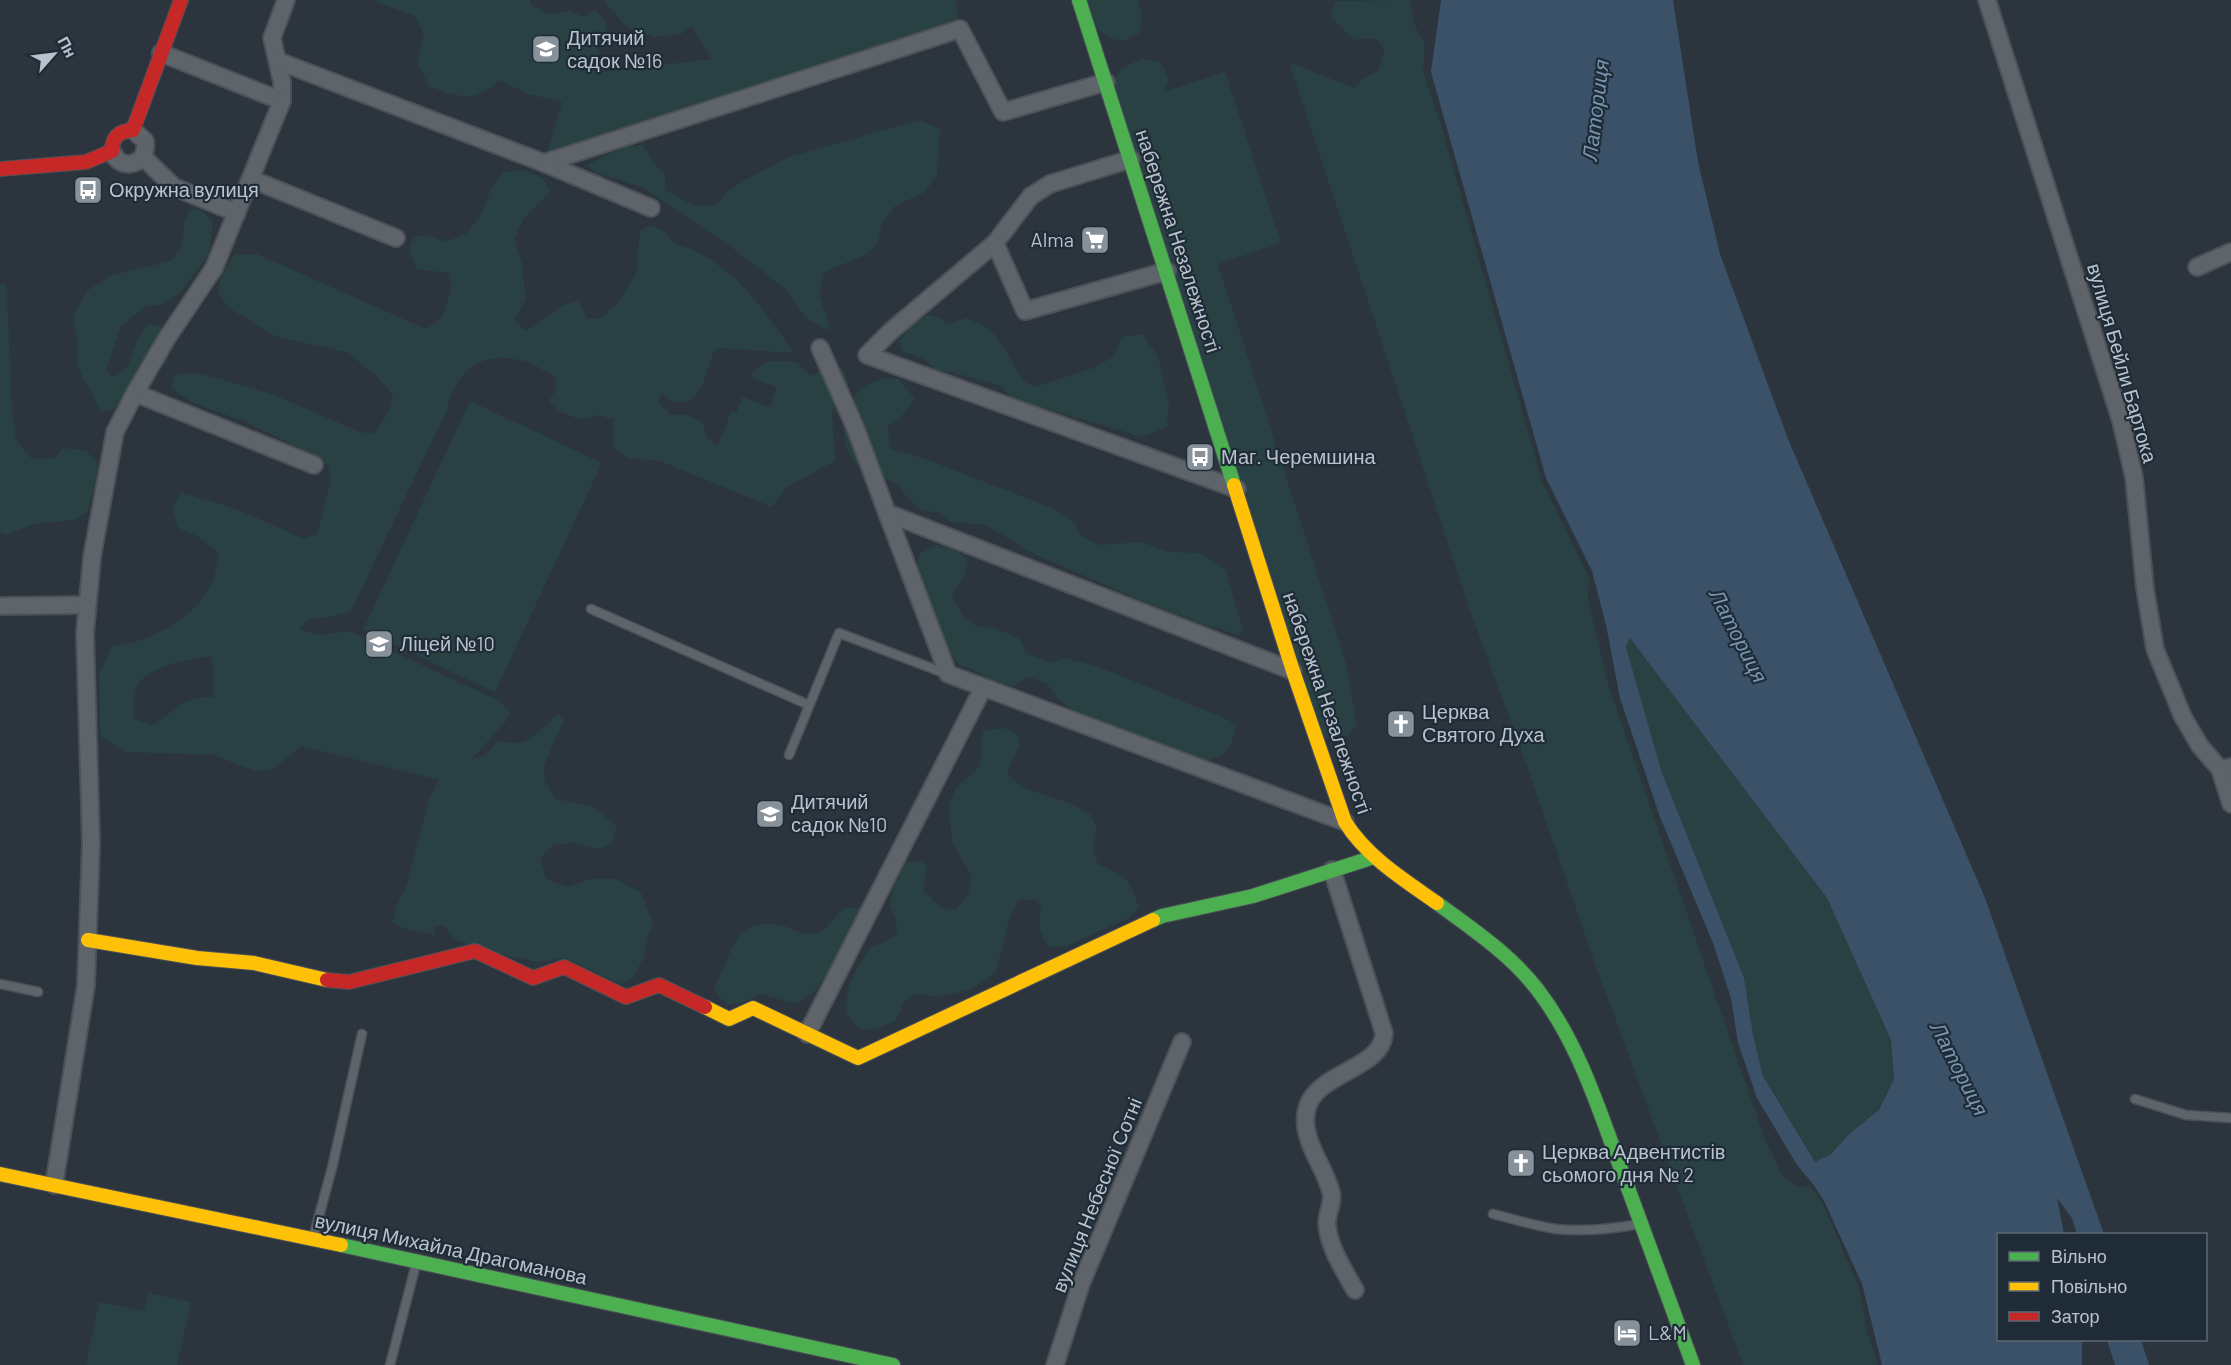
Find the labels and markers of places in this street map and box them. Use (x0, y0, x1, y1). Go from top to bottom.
place label: Дитячий садок №16 (567, 25, 662, 72)
school or university icon: Дитячий садок №16 (530, 33, 562, 65)
bus stop icon: Окружна вулиця (72, 174, 104, 206)
place label: Окружна вулиця (109, 177, 259, 201)
supermarket icon: Alma (1079, 224, 1111, 256)
place label: Alma (1031, 227, 1074, 251)
bus stop icon: Маг. Черемшина (1184, 441, 1216, 473)
place label: Маг. Черемшина (1221, 444, 1377, 468)
school or university icon: Ліцей №10 (363, 628, 395, 660)
place label: Ліцей №10 (400, 631, 495, 655)
place label: Церква Святого Духа (1422, 699, 1545, 746)
church icon: Церква Святого Духа (1385, 708, 1417, 740)
place label: Дитячий садок №10 (791, 789, 887, 836)
school or university icon: Дитячий садок №10 (754, 798, 786, 830)
place label: Церква Адвентистів сьомого дня № 2 (1542, 1139, 1725, 1186)
church icon: Церква Адвентистів сьомого дня № 2 (1505, 1147, 1537, 1179)
hotel icon: L&M (1611, 1317, 1643, 1349)
place label: L&M (1648, 1320, 1687, 1344)

